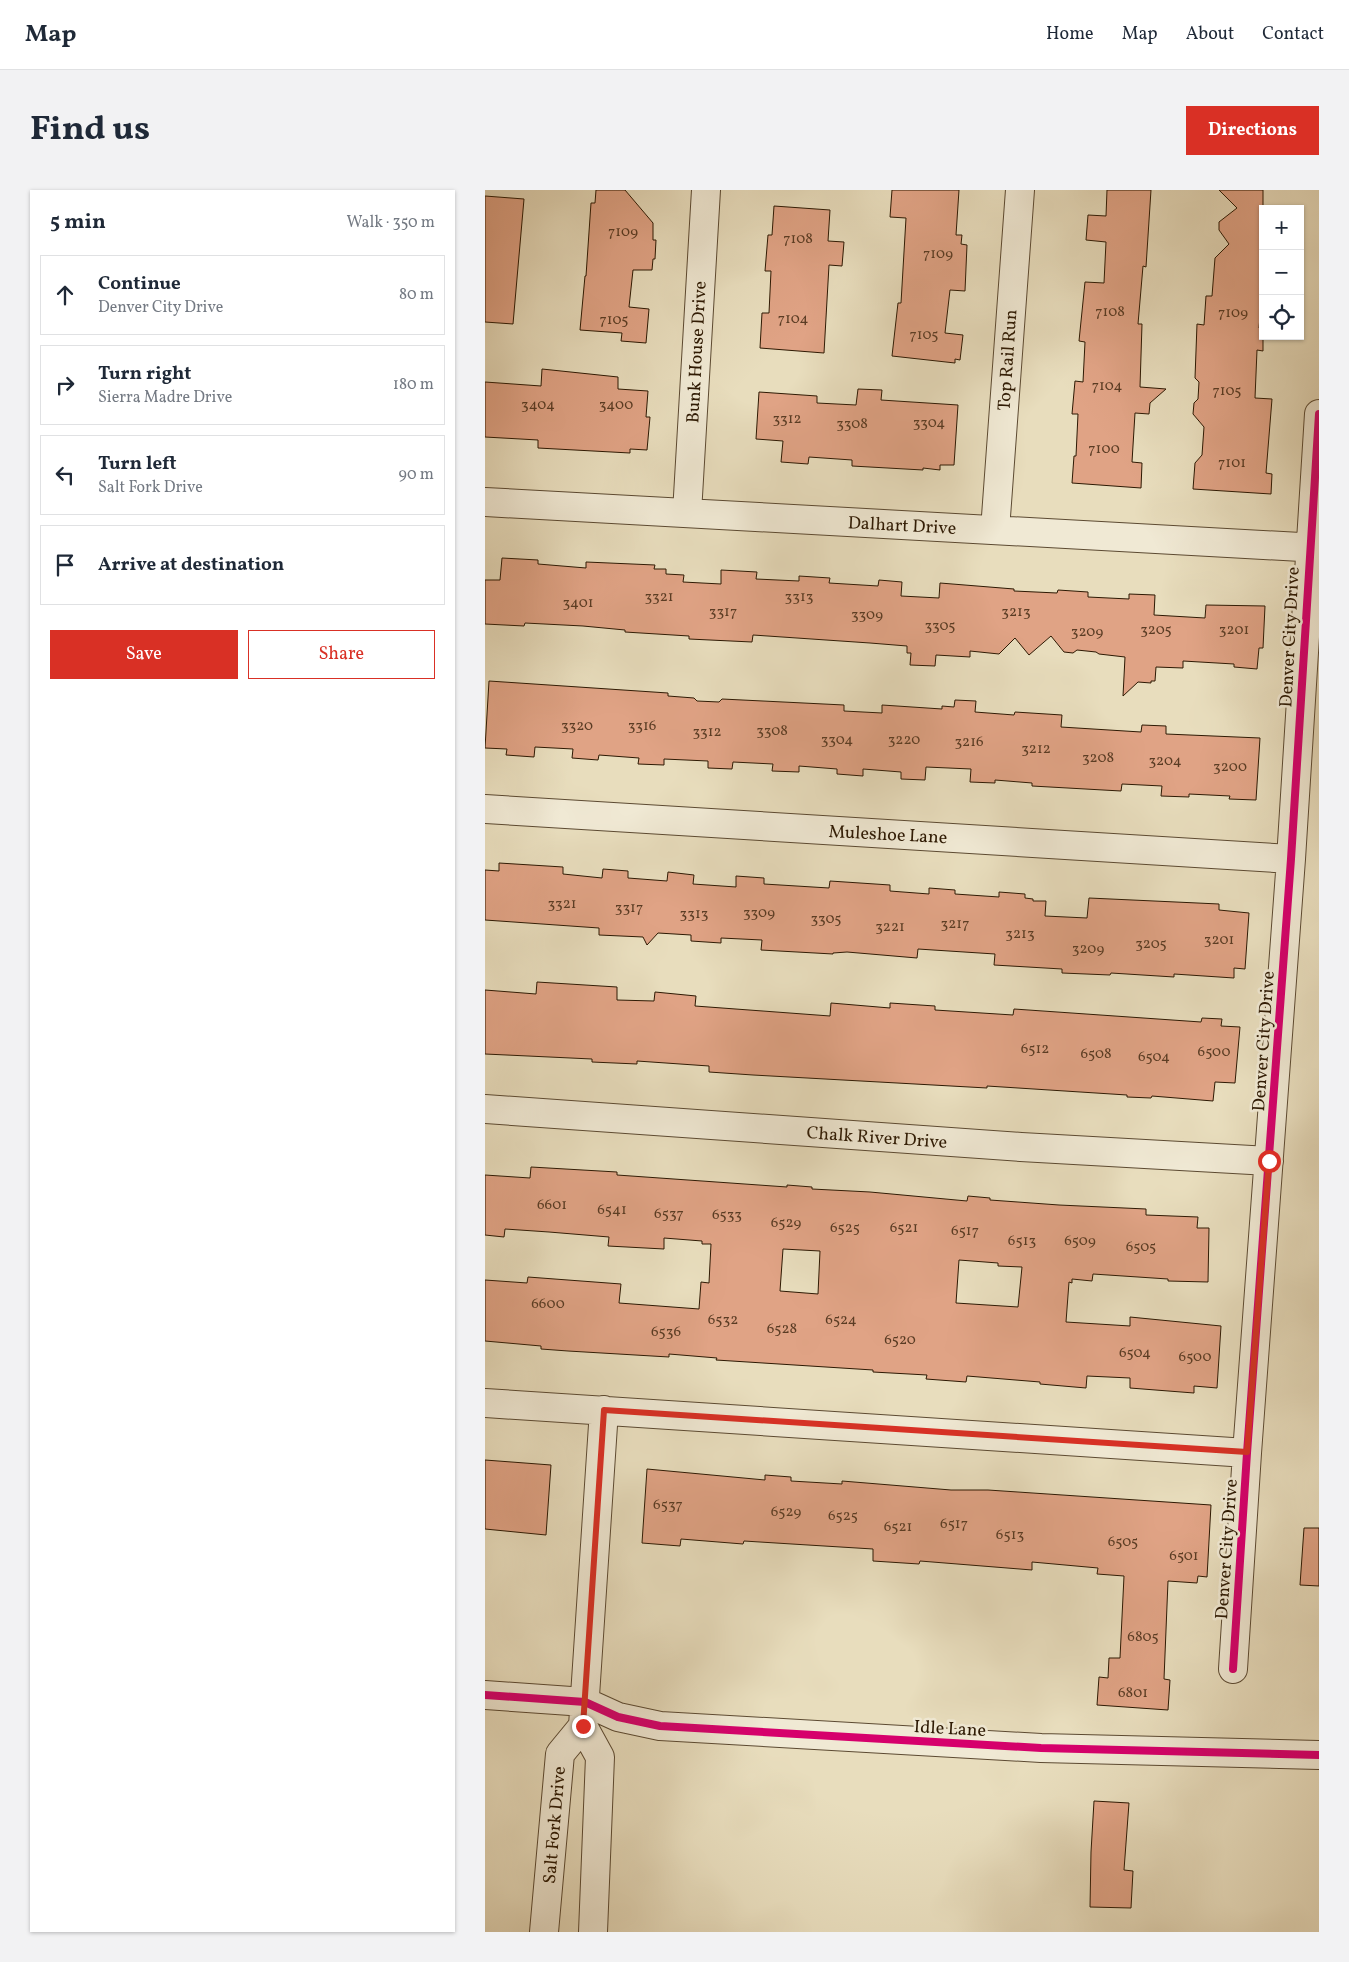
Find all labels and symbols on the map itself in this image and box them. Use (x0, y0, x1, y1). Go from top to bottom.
house number: 7109 (608, 222, 638, 243)
house number: 7108 (783, 229, 813, 250)
house number: 7109 (923, 244, 953, 265)
street label: Bunk House Drive (681, 280, 714, 424)
house number: 7108 (1095, 302, 1125, 323)
house number: 7109 (1218, 303, 1248, 324)
street label: Top Rail Run (992, 308, 1025, 412)
house number: 7104 (778, 309, 808, 330)
house number: 7105 (599, 310, 629, 331)
house number: 7105 (909, 325, 939, 346)
house number: 7104 (1092, 376, 1122, 397)
house number: 7105 (1212, 381, 1242, 402)
house number: 3404 (521, 395, 555, 416)
house number: 3400 (599, 395, 633, 416)
house number: 3312 (772, 409, 802, 430)
house number: 3304 (913, 413, 945, 434)
house number: 3308 (836, 414, 868, 435)
house number: 7100 (1088, 439, 1120, 460)
house number: 7101 (1218, 453, 1246, 474)
street label: Dalhart Drive (847, 511, 957, 542)
street label: Denver City Drive (1274, 566, 1307, 708)
house number: 3321 (644, 587, 674, 608)
house number: 3313 (785, 587, 813, 608)
house number: 3401 (562, 593, 594, 614)
house number: 3317 (709, 602, 737, 623)
house number: 3213 (1001, 602, 1031, 623)
house number: 3309 (851, 605, 883, 626)
house number: 3305 (924, 616, 956, 637)
house number: 3205 (1140, 620, 1172, 641)
house number: 3201 (1219, 620, 1249, 641)
house number: 3209 (1071, 622, 1103, 643)
house number: 3320 (561, 716, 593, 737)
house number: 3316 (628, 716, 656, 737)
house number: 3308 (756, 721, 788, 742)
house number: 3312 (692, 722, 722, 743)
house number: 3304 (821, 730, 853, 751)
house number: 3220 (888, 730, 920, 751)
house number: 3216 (954, 732, 984, 753)
house number: 3212 (1021, 739, 1051, 760)
house number: 3208 (1082, 748, 1114, 769)
house number: 3204 (1148, 751, 1182, 772)
house number: 3200 (1213, 757, 1247, 778)
street label: Muleshoe Lane (828, 820, 948, 851)
house number: 3321 (547, 894, 577, 915)
house number: 3317 (615, 898, 643, 919)
house number: 3309 (743, 903, 775, 924)
house number: 3313 (680, 904, 708, 925)
house number: 3305 (810, 909, 842, 930)
house number: 3217 (941, 914, 969, 935)
house number: 3221 (875, 917, 905, 938)
house number: 3213 (1005, 924, 1035, 945)
house number: 3201 (1204, 930, 1234, 951)
house number: 3205 (1135, 934, 1167, 955)
house number: 3209 (1072, 939, 1104, 960)
street label: Denver City Drive (1247, 970, 1282, 1112)
house number: 6512 (1021, 1039, 1049, 1060)
house number: 6500 (1198, 1042, 1230, 1063)
house number: 6508 (1080, 1044, 1112, 1065)
house number: 6504 (1138, 1047, 1170, 1068)
street label: Chalk River Drive (806, 1121, 948, 1156)
route start (1258, 1150, 1281, 1173)
house number: 6601 (537, 1195, 567, 1216)
house number: 6541 (597, 1200, 627, 1221)
house number: 6537 (654, 1204, 684, 1225)
house number: 6533 (712, 1205, 742, 1226)
house number: 6529 (771, 1213, 801, 1234)
house number: 6525 (830, 1218, 860, 1239)
house number: 6521 (890, 1218, 918, 1239)
house number: 6517 (951, 1221, 979, 1242)
house number: 6513 (1008, 1231, 1036, 1252)
house number: 6509 (1064, 1231, 1096, 1252)
house number: 6505 (1126, 1237, 1156, 1258)
house number: 6600 (531, 1294, 565, 1315)
house number: 6532 (708, 1310, 738, 1331)
house number: 6524 (825, 1310, 857, 1331)
house number: 6528 (767, 1319, 797, 1340)
house number: 6536 (651, 1322, 681, 1343)
house number: 6520 (884, 1330, 916, 1351)
house number: 6504 (1119, 1343, 1151, 1364)
house number: 6500 (1179, 1347, 1211, 1368)
street label: Denver City Drive (1210, 1478, 1245, 1620)
house number: 6537 (653, 1495, 683, 1516)
house number: 6529 (771, 1502, 801, 1523)
house number: 6525 (828, 1506, 858, 1527)
house number: 6517 (940, 1514, 968, 1535)
house number: 6521 (884, 1517, 912, 1538)
house number: 6513 (996, 1525, 1024, 1546)
house number: 6505 (1108, 1532, 1138, 1553)
house number: 6501 (1169, 1546, 1199, 1567)
house number: 6805 (1127, 1627, 1159, 1648)
house number: 6801 (1118, 1683, 1148, 1704)
route end (572, 1715, 595, 1738)
street label: Idle Lane (913, 1715, 987, 1744)
street label: Salt Fork Drive (538, 1765, 573, 1885)

